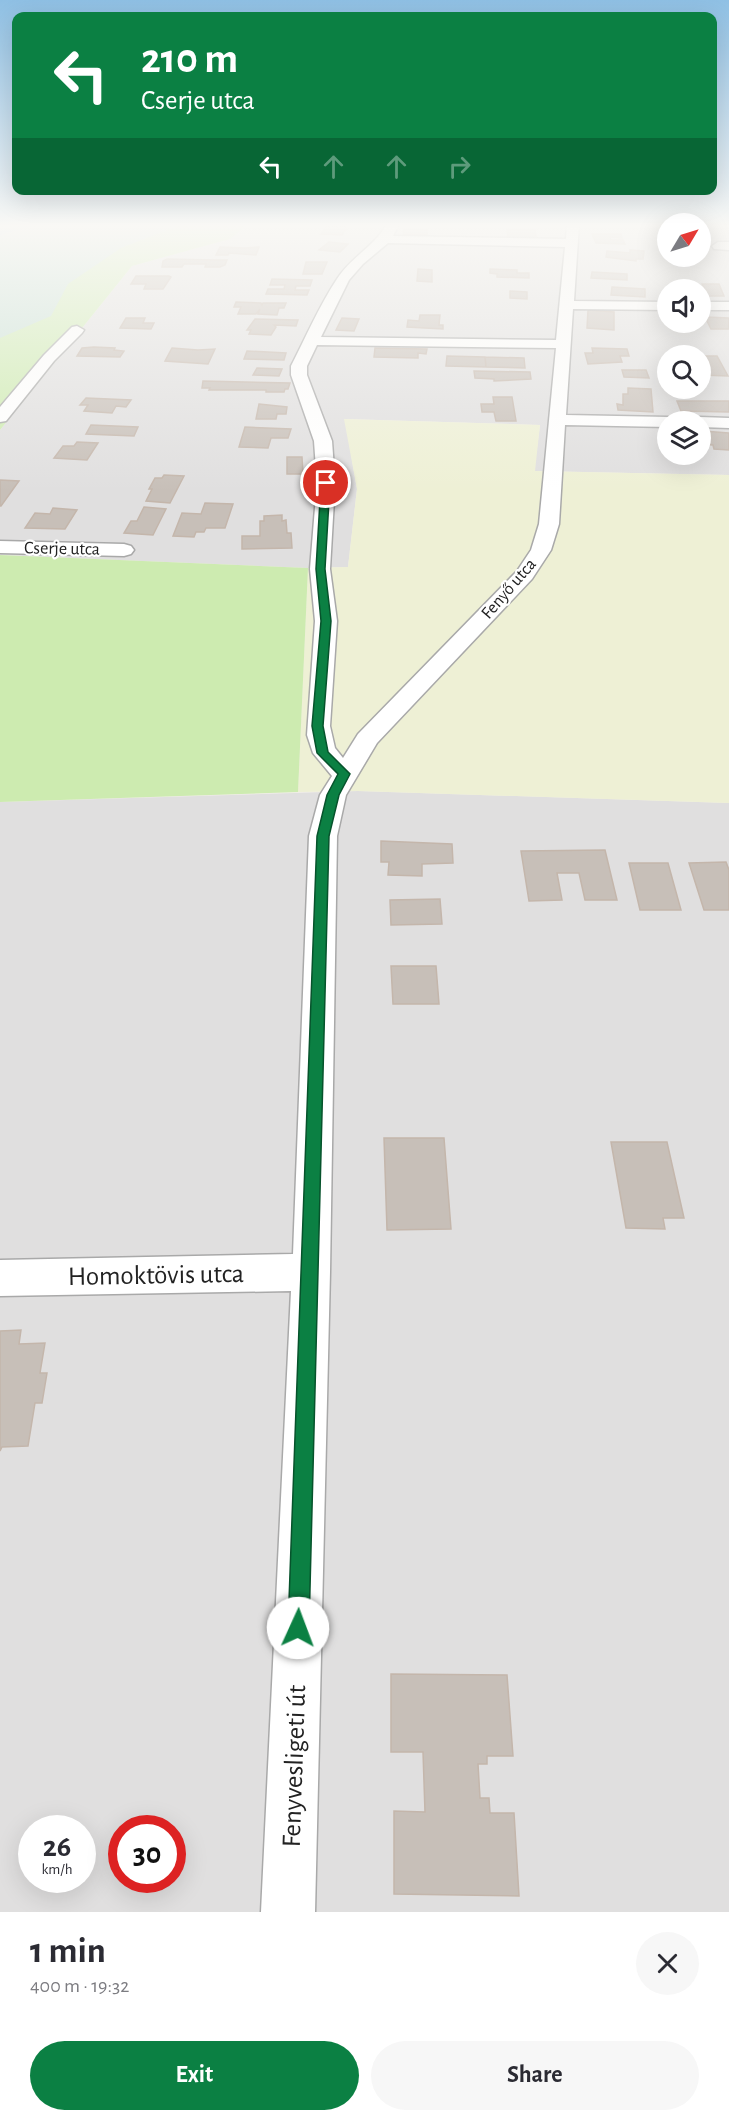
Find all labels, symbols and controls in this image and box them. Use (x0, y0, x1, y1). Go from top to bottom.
icon: left (42, 36, 120, 114)
text: 210 m (141, 38, 238, 80)
text: Cserje utca (141, 87, 255, 114)
icon: left (254, 150, 287, 183)
icon: ahead (317, 150, 350, 183)
icon: ahead (380, 150, 413, 183)
icon: right (443, 150, 476, 183)
north arrow (657, 213, 711, 267)
map controls (657, 213, 711, 465)
button: sound (657, 279, 711, 333)
button: search (657, 345, 711, 399)
button: layers (657, 411, 711, 465)
pin (300, 457, 351, 508)
icon: arrive (309, 466, 342, 499)
street label: Cserje utca (24, 539, 100, 559)
street label: Fenyő utca (478, 555, 540, 623)
street label: Homoktövis utca (68, 1260, 244, 1290)
position arrow (266, 1596, 330, 1660)
street label: Fenyvesligeti út (278, 1684, 311, 1848)
speed limit sign: 30 (108, 1815, 186, 1893)
text: 26 (43, 1832, 71, 1862)
text: km/h (42, 1862, 72, 1877)
button: close (636, 1932, 699, 1995)
text: 1 min (30, 1933, 106, 1969)
text: 400 m · 19:32 (30, 1976, 129, 1996)
button: Exit (30, 2041, 359, 2110)
button: Share (371, 2041, 699, 2110)

